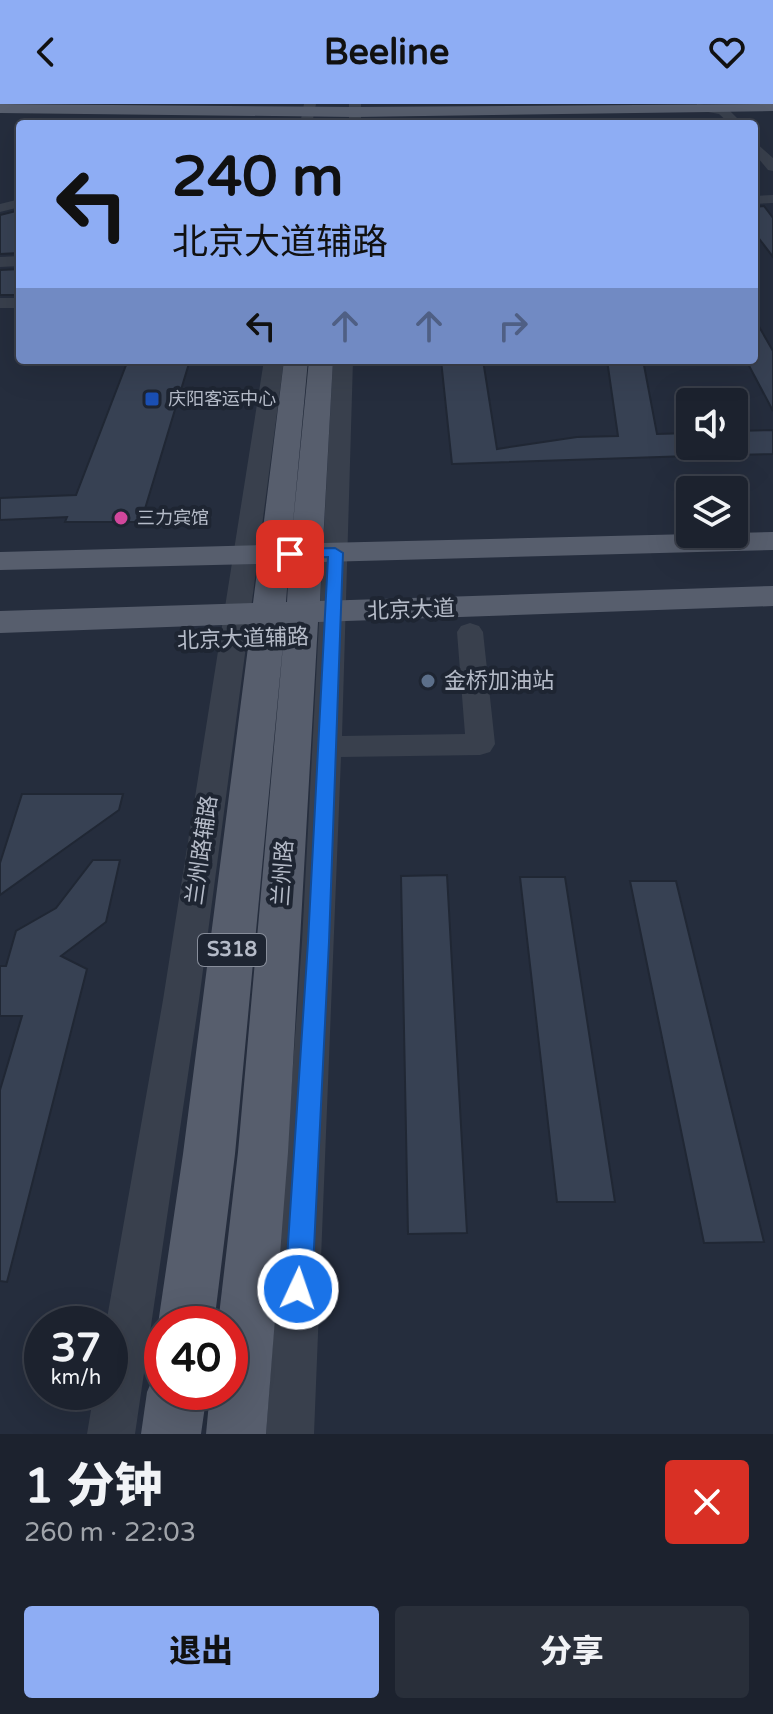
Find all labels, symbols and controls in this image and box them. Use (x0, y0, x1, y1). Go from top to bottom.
icon: back (24, 30, 68, 74)
icon: heart (705, 30, 749, 74)
text: Beeline (324, 31, 449, 74)
text: 240 m (172, 144, 343, 211)
icon: left (40, 152, 144, 256)
text: 北京大道辅路 (172, 221, 388, 264)
icon: left (239, 304, 283, 348)
icon: ahead (323, 304, 367, 348)
icon: ahead (407, 304, 451, 348)
icon: right (491, 304, 535, 348)
place label: 庆阳客运中心 (168, 388, 276, 410)
map controls (676, 388, 748, 548)
button: sound (676, 388, 748, 460)
marker: 庆阳客运中心 (143, 390, 161, 408)
button: layers (676, 476, 748, 548)
place label: 三力宾馆 (137, 507, 209, 529)
marker: 三力宾馆 (112, 509, 130, 527)
pin (256, 520, 324, 588)
icon: arrive (268, 532, 312, 576)
street label: 北京大道 (367, 595, 455, 625)
street label: 北京大道辅路 (177, 624, 309, 654)
place label: 金桥加油站 (444, 668, 554, 694)
marker: 金桥加油站 (419, 672, 437, 690)
street label: 兰州路辅路 (181, 794, 223, 906)
street label: 兰州路 (268, 839, 298, 907)
road number: S318 (198, 934, 266, 966)
position arrow (256, 1247, 340, 1331)
speed limit sign: 40 (144, 1306, 248, 1410)
text: 37 (51, 1324, 101, 1372)
text: km/h (51, 1366, 101, 1390)
text: 1 分钟 (24, 1458, 163, 1516)
button: close (665, 1460, 749, 1544)
text: 260 m · 22:03 (24, 1517, 196, 1548)
button: 退出 (24, 1606, 379, 1698)
button: 分享 (395, 1606, 749, 1698)

